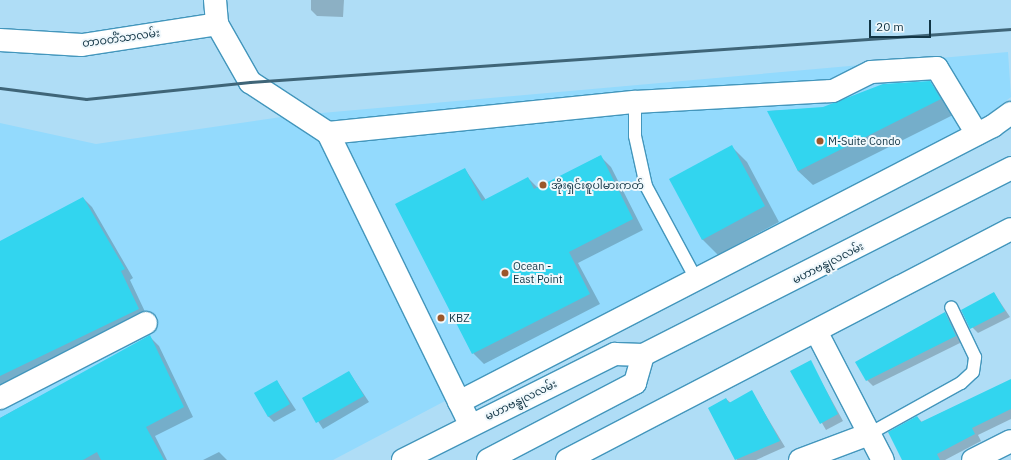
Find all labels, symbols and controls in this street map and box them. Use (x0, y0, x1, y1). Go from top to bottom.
scale bar (871, 12, 933, 38)
text: 20 m (876, 19, 904, 34)
street label: တာဝတိံသာလမ်း (81, 26, 161, 50)
place label: M-Suite Condo (828, 134, 901, 148)
marker: M-Suite Condo (815, 136, 825, 146)
place label: အိုးရှင်းစူပါမားကတ် (551, 178, 644, 192)
marker: အိုးရှင်းစူပါမားကတ် (538, 180, 548, 190)
street label: မဟာဗန္ဓုလလမ်း (790, 239, 866, 287)
place label: Ocean - East Point (513, 260, 562, 286)
marker: Ocean - East Point (500, 268, 510, 278)
place label: KBZ (449, 311, 470, 325)
marker: KBZ (436, 313, 446, 323)
street label: မဟာဗန္ဓုလလမ်း (483, 377, 559, 423)

